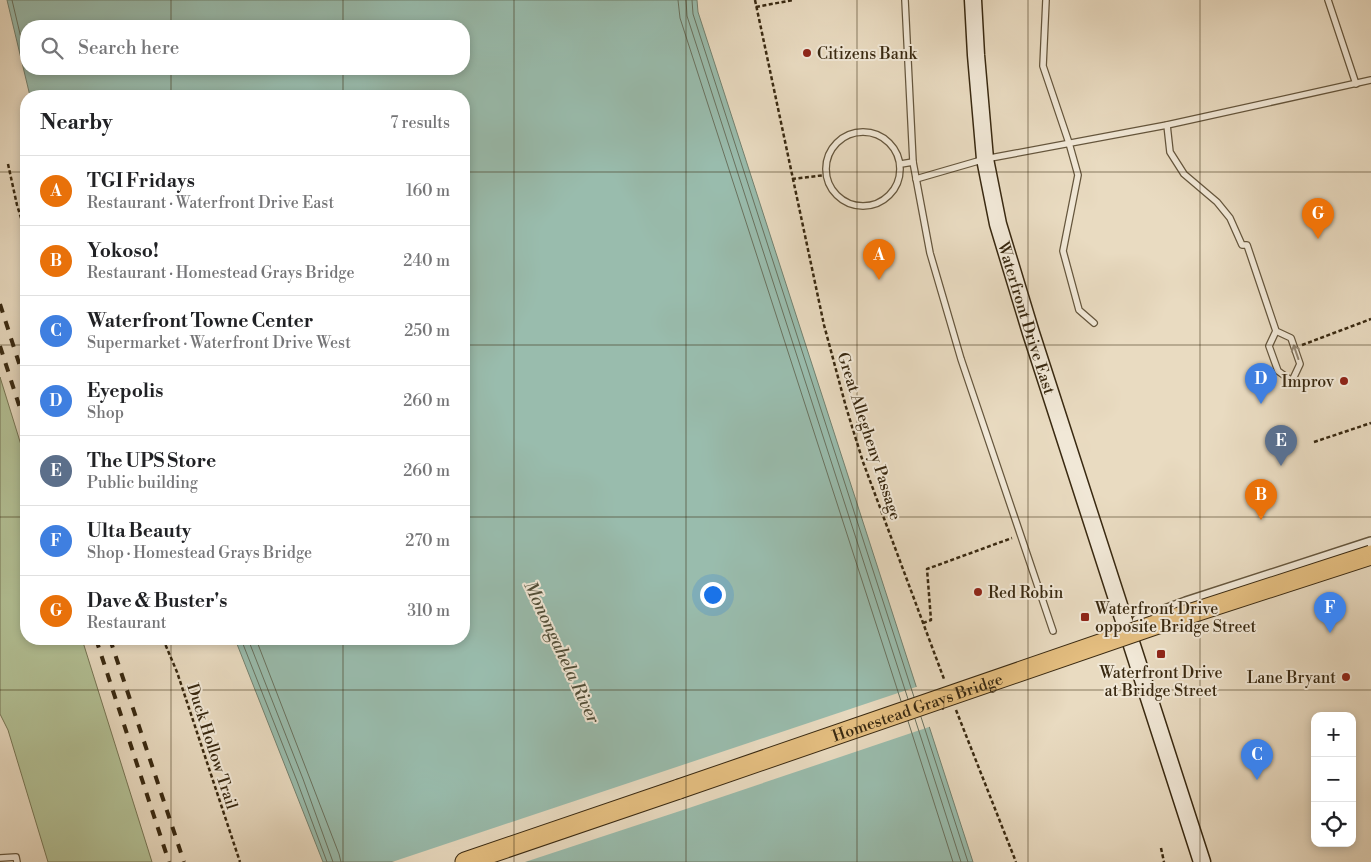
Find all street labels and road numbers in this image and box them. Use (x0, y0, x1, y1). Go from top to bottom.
street label: Waterfront Drive East (993, 239, 1059, 397)
street label: Great Allegheny Passage (832, 350, 906, 523)
street label: Homestead Grays Bridge (830, 669, 1005, 746)
street label: Duck Hollow Trail (182, 681, 242, 812)

